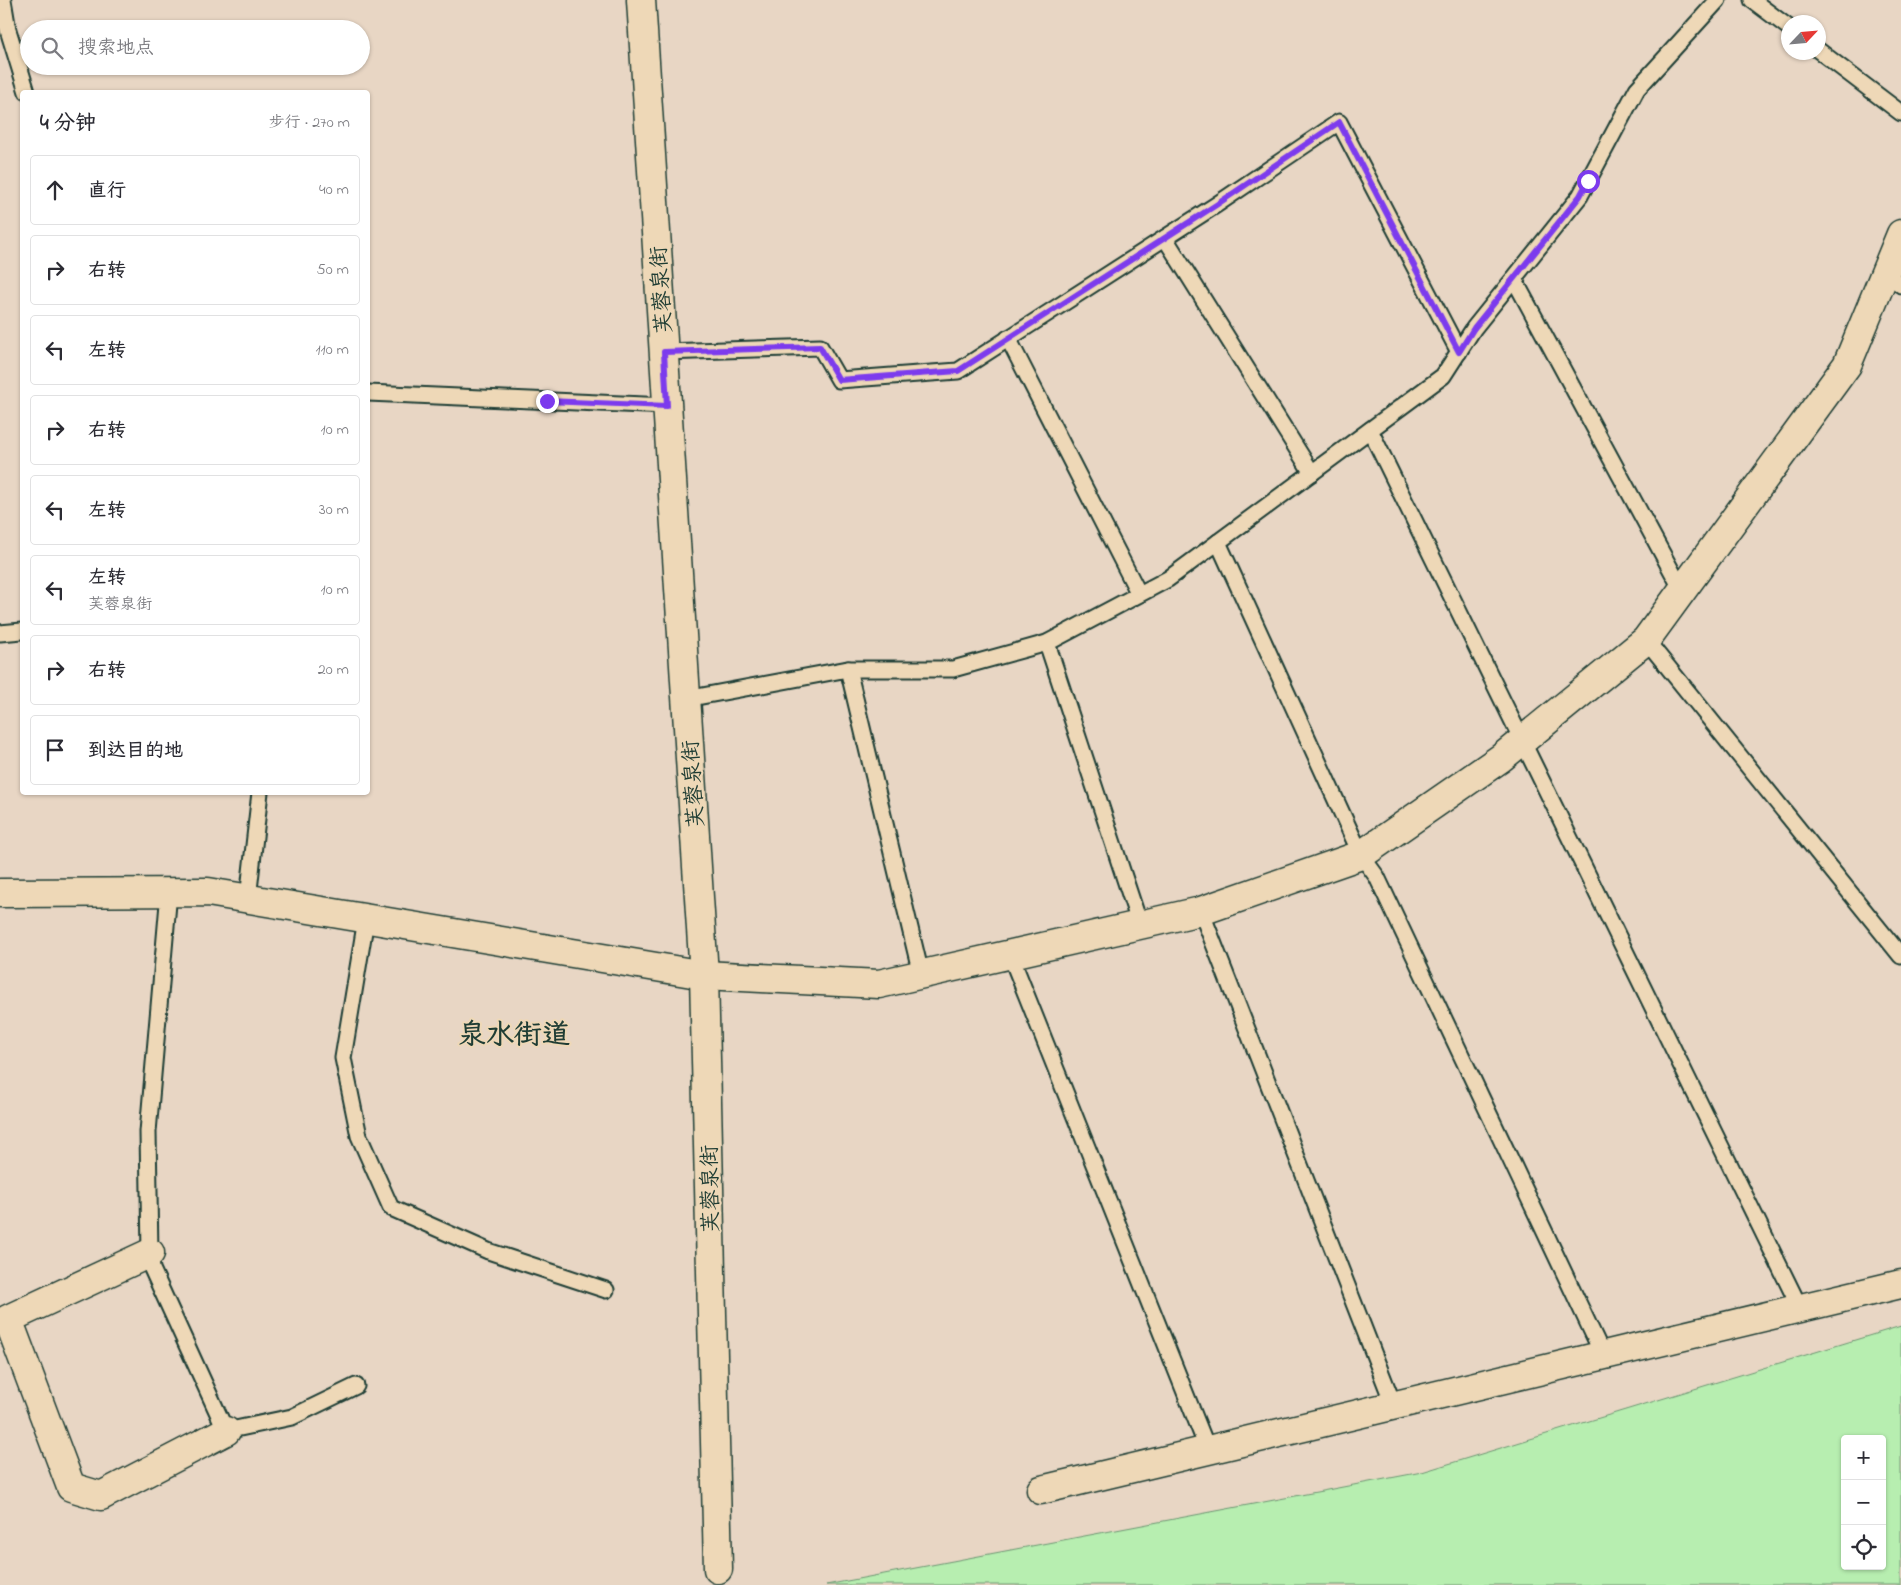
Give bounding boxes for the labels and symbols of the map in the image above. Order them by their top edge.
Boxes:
north arrow [1781,15,1826,60]
route start [1577,170,1600,193]
street label: 芙蓉泉街 [644,245,682,335]
route end [536,390,559,413]
street label: 芙蓉泉街 [676,739,714,829]
district label: 泉水街道 [458,1016,570,1057]
street label: 芙蓉泉街 [695,1145,729,1233]

